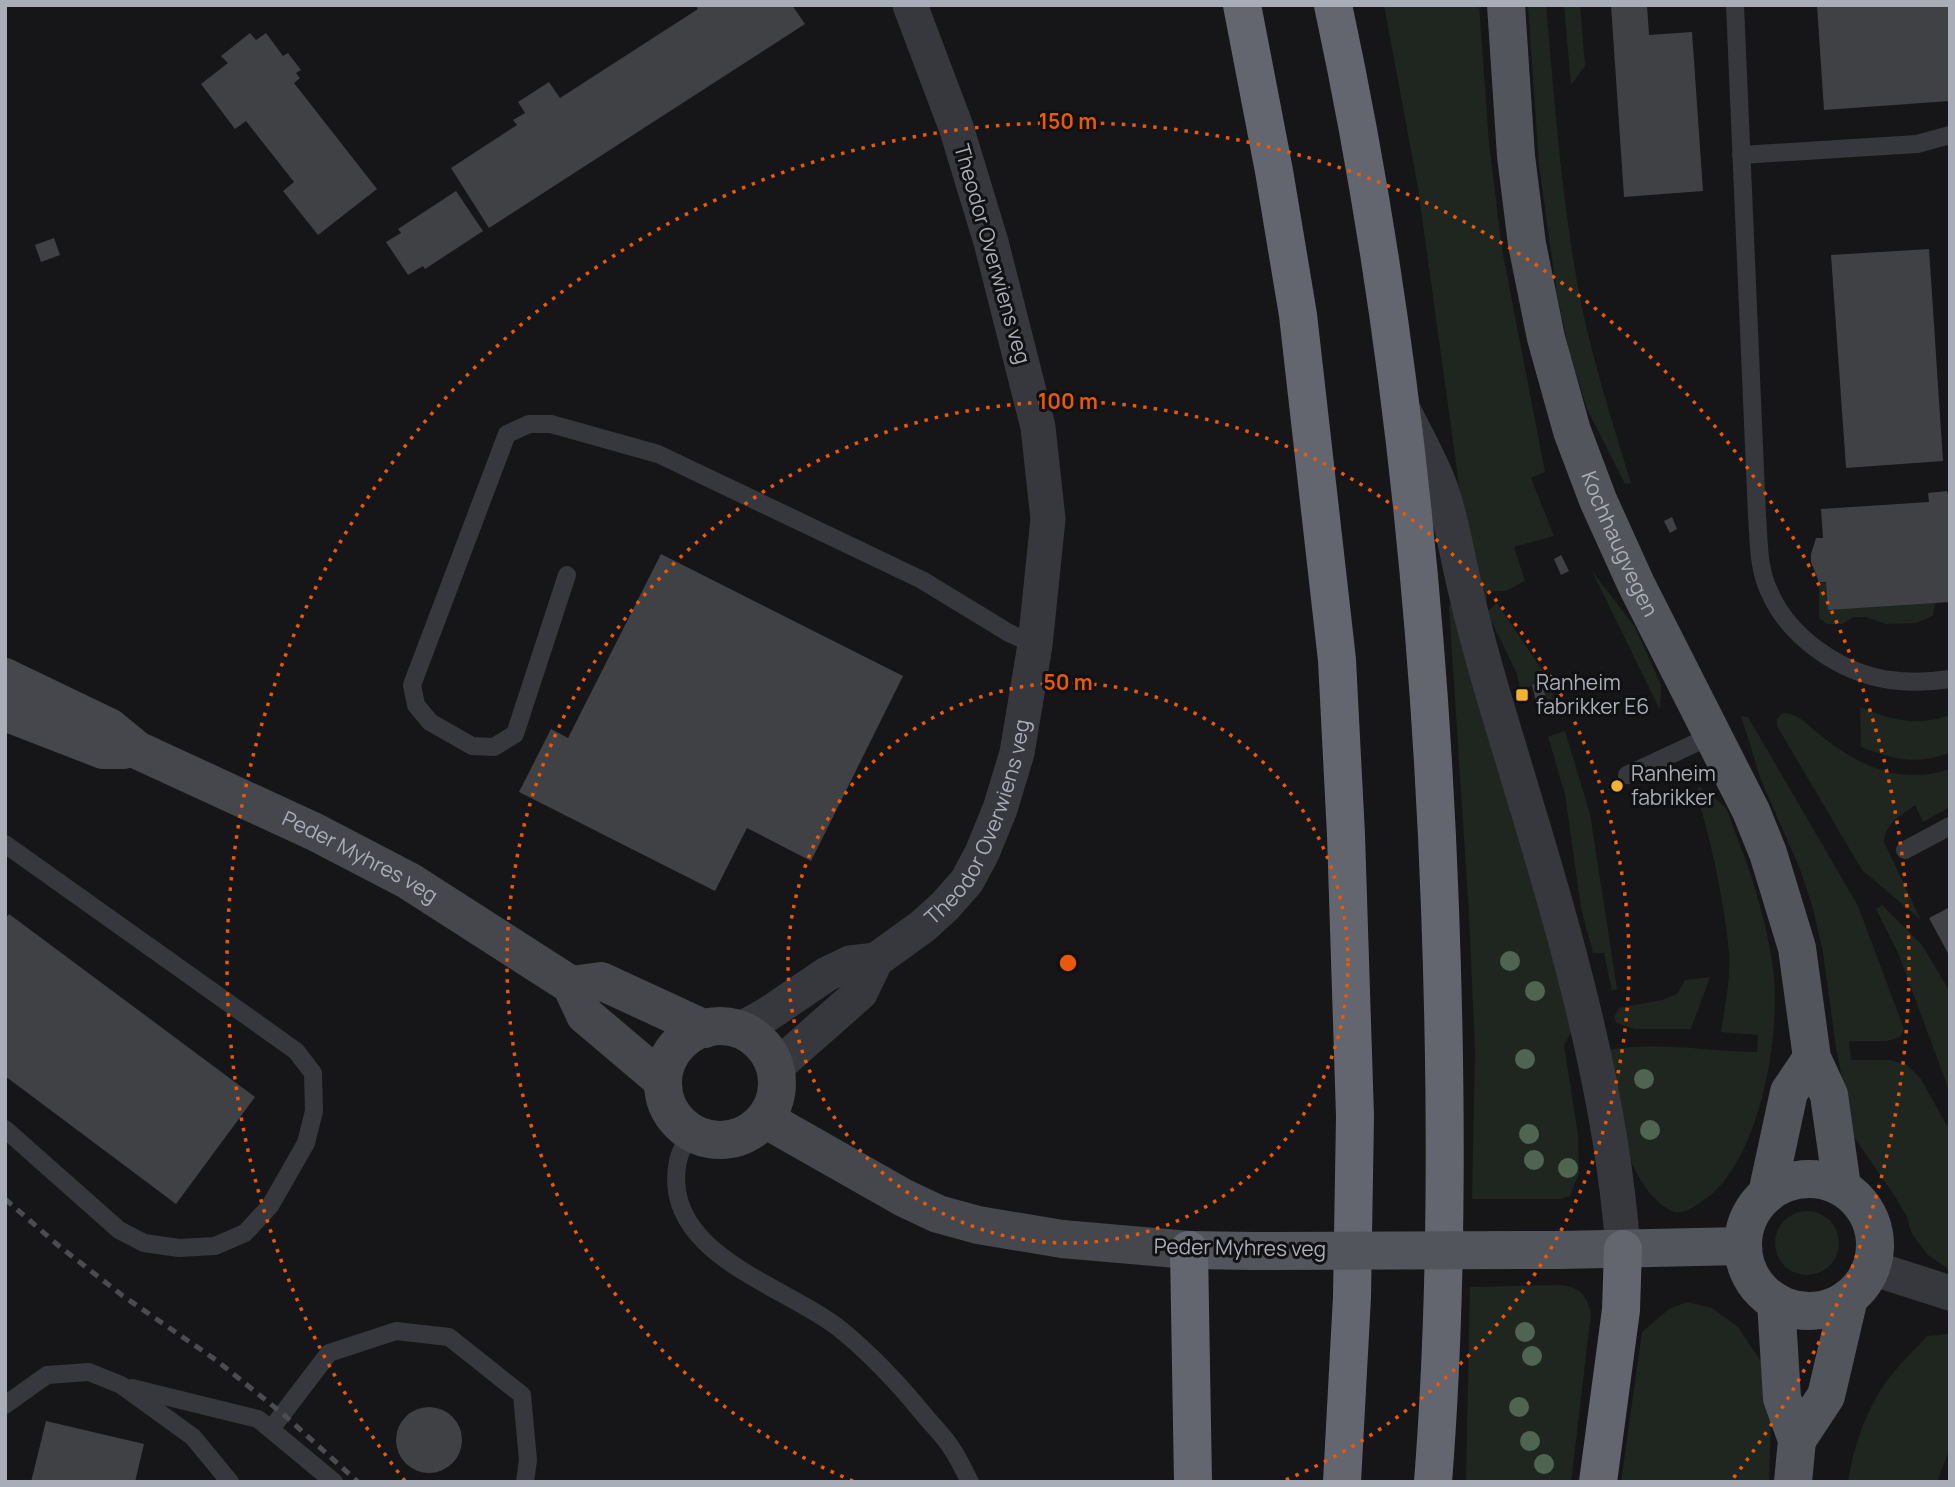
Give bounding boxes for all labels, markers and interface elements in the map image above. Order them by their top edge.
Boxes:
text: 150 m [1039,107,1097,135]
street label: Theodor Overwiens veg [948,141,1038,367]
text: 100 m [1038,387,1098,415]
street label: Kochhaugvegen [1575,467,1665,621]
text: 50 m [1043,668,1093,696]
place label: Ranheim fabrikker E6 [1536,668,1649,720]
marker: Ranheim fabrikker E6 [1514,687,1530,703]
street label: Theodor Overwiens veg [918,717,1035,931]
place label: Ranheim fabrikker [1631,759,1716,811]
marker: Ranheim fabrikker [1609,778,1625,794]
street label: Peder Myhres veg [278,804,444,909]
centre of rings [1056,951,1080,975]
street label: Peder Myhres veg [1154,1231,1326,1263]

